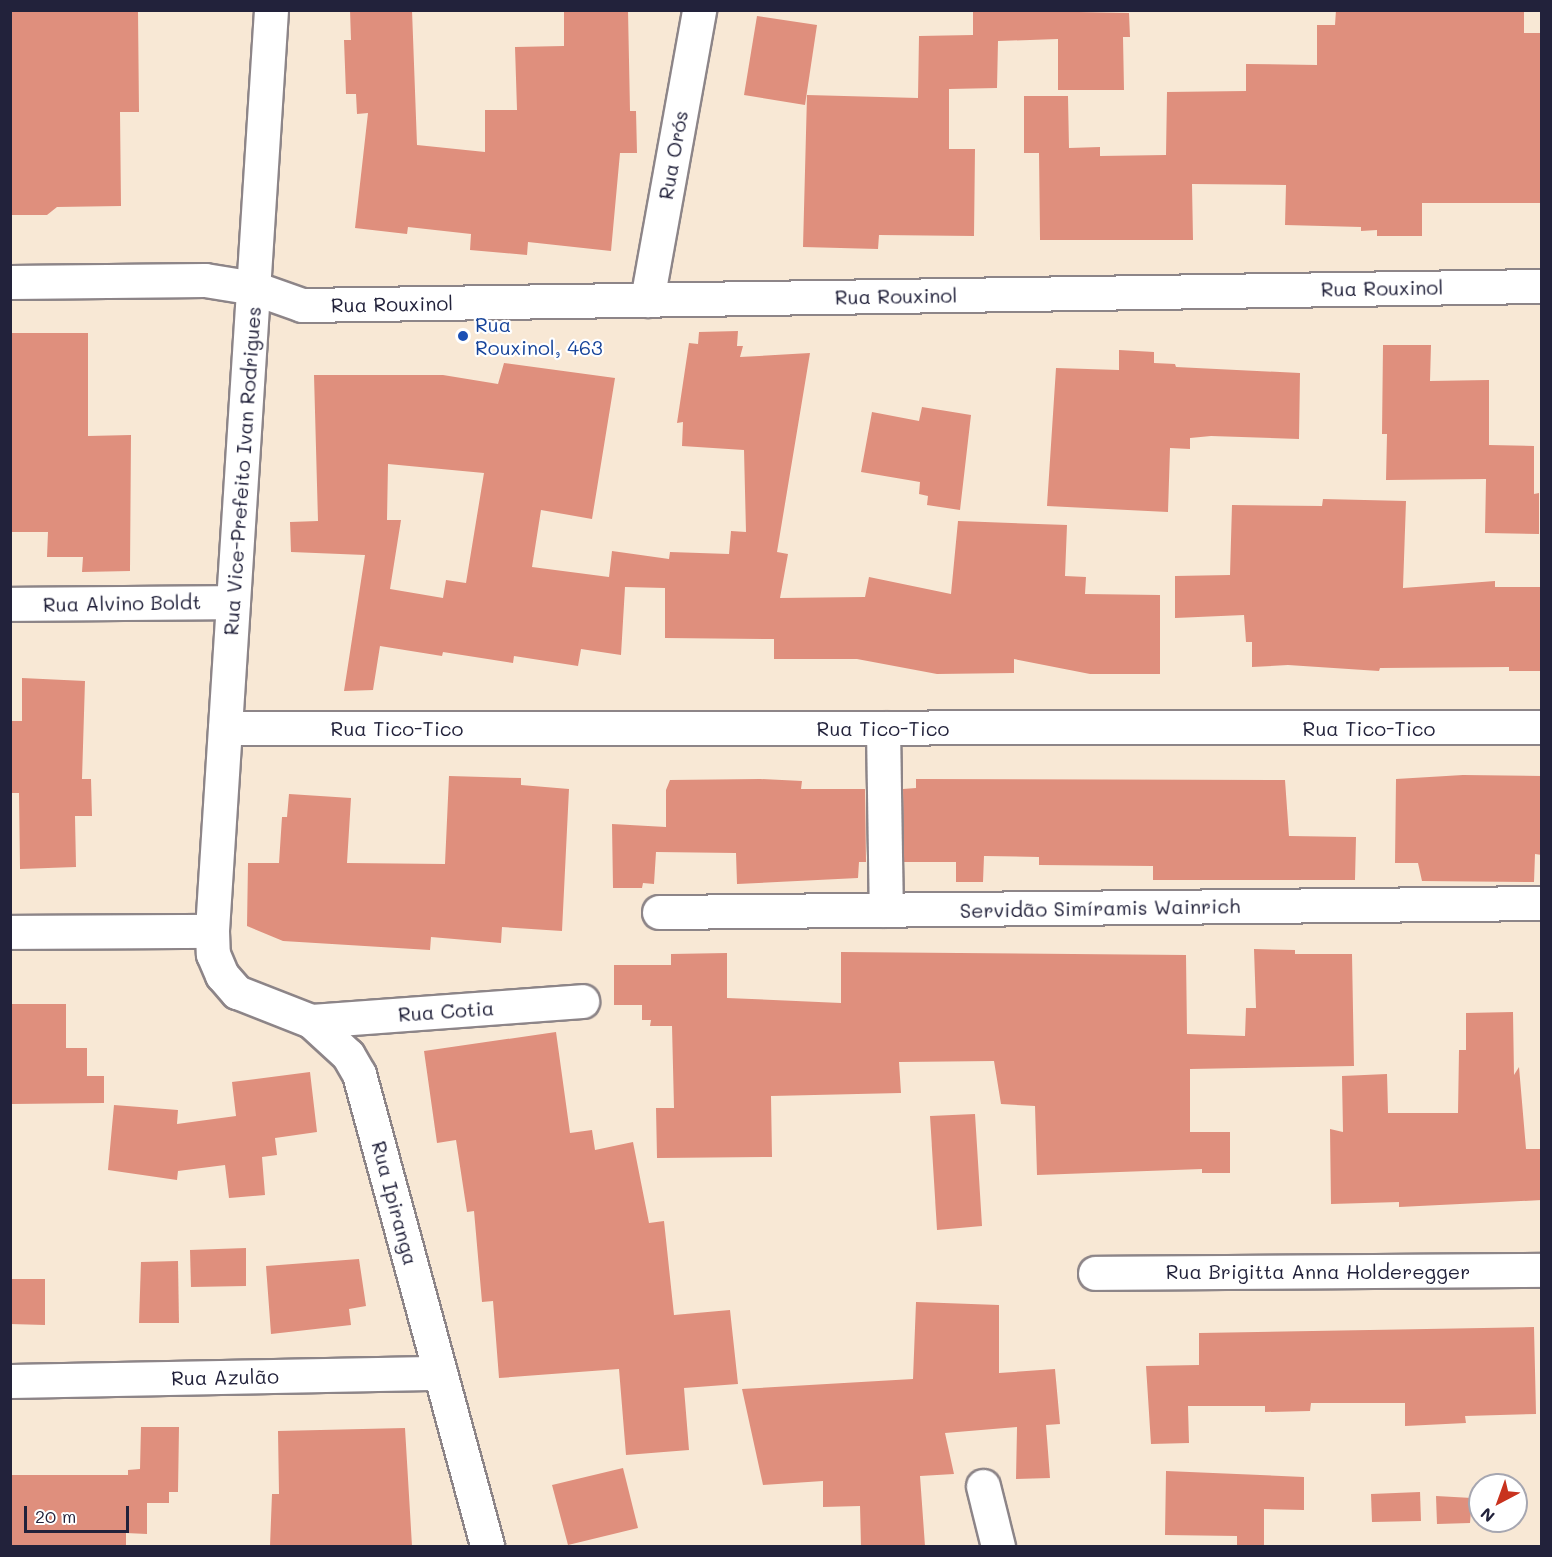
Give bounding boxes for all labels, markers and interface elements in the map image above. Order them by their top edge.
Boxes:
street label: Rua Orós [653,109,693,201]
street label: Rua Rouxinol [1321,275,1443,301]
street label: Rua Rouxinol [835,283,957,309]
street label: Rua Rouxinol [331,291,453,317]
street label: Rua Vice-Prefeito Ivan Rodrigues [219,306,265,636]
place label: Rua Rouxinol, 463 [475,312,603,359]
marker: Rua Rouxinol, 463 [456,329,470,343]
street label: Rua Alvino Boldt [43,590,201,616]
street label: Rua Tico-Tico [331,716,463,740]
street label: Rua Tico-Tico [817,716,949,740]
street label: Rua Tico-Tico [1303,716,1435,740]
street label: Servidão Simíramis Wainrich [960,894,1240,922]
street label: Rua Cotia [397,996,495,1026]
street label: Rua Ipiranga [367,1138,423,1268]
street label: Rua Brigitta Anna Holderegger [1166,1259,1470,1283]
street label: Rua Azulão [171,1364,279,1390]
north arrow [1468,1473,1528,1533]
scale bar [27,1494,132,1532]
text: 20 m [35,1504,76,1528]
text: N [1476,1504,1499,1527]

